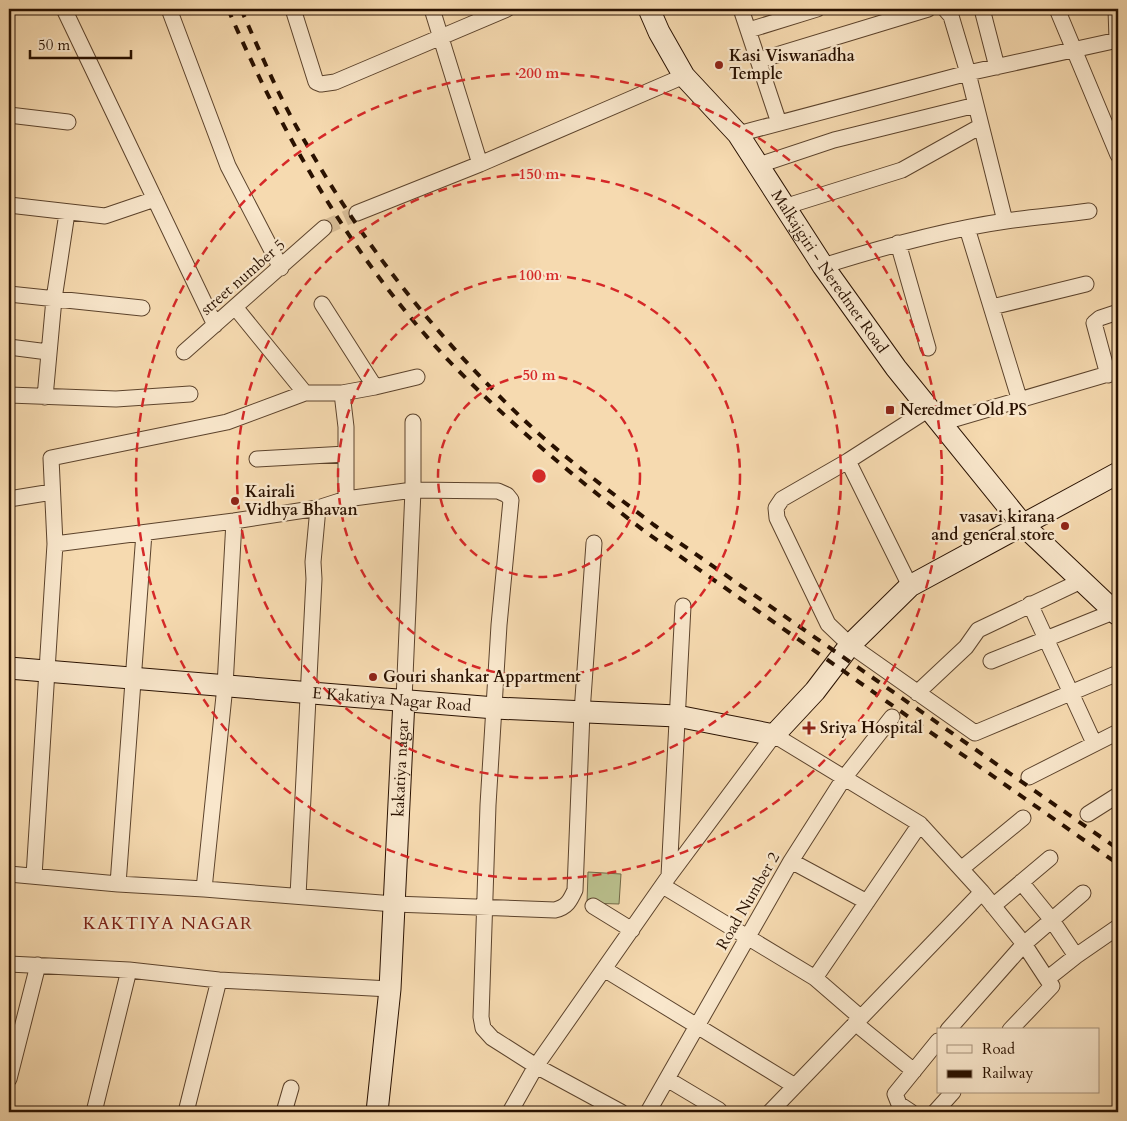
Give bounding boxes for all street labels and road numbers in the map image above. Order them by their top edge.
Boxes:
street label: Malkajgiri - Neredmet Road [766,185,893,358]
street label: street number 5 [196,234,290,320]
street label: E Kakatiya Nagar Road [311,682,473,717]
street label: kakatiya nagar [387,718,414,817]
street label: Road Number 2 [711,848,785,954]

